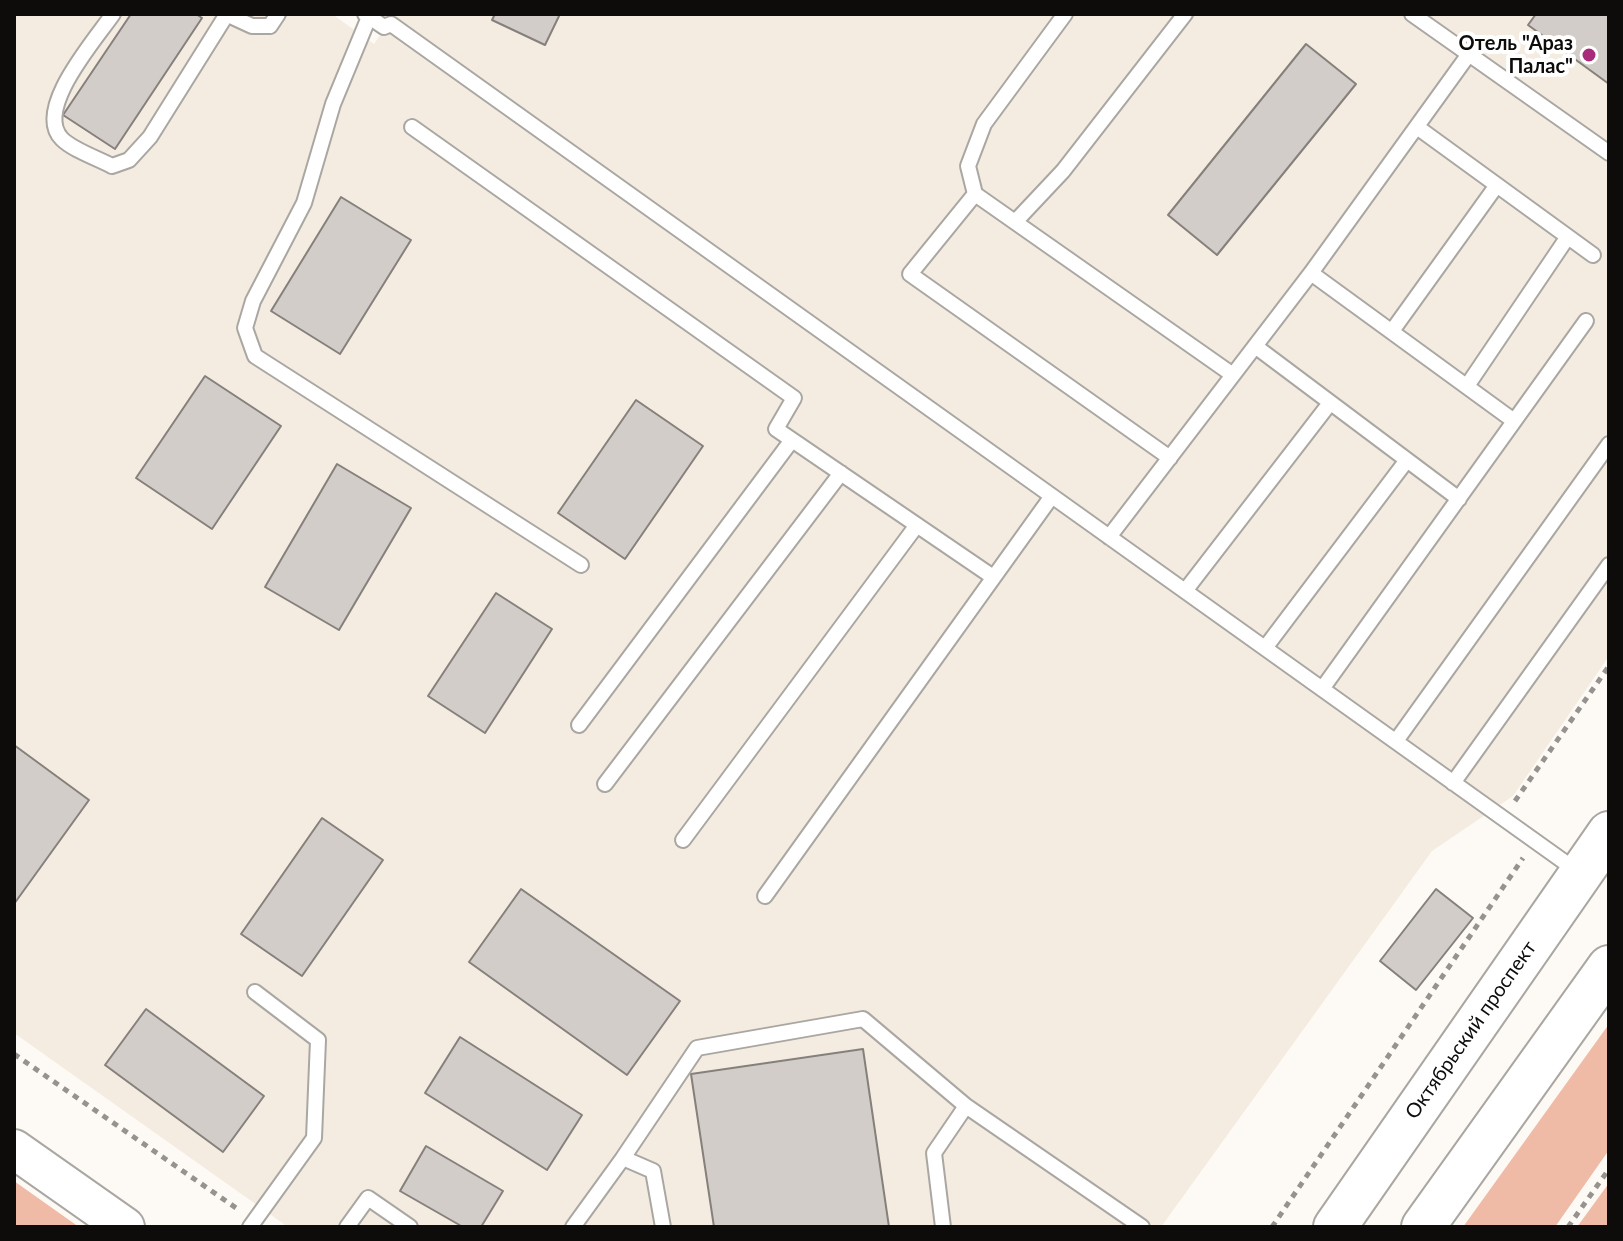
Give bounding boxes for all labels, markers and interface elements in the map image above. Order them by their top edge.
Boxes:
place label: Отель "Араз Палас" [1459,32,1573,79]
marker: Отель "Араз Палас" [1580,46,1598,64]
street label: Октябрьский проспект [1400,936,1542,1124]

